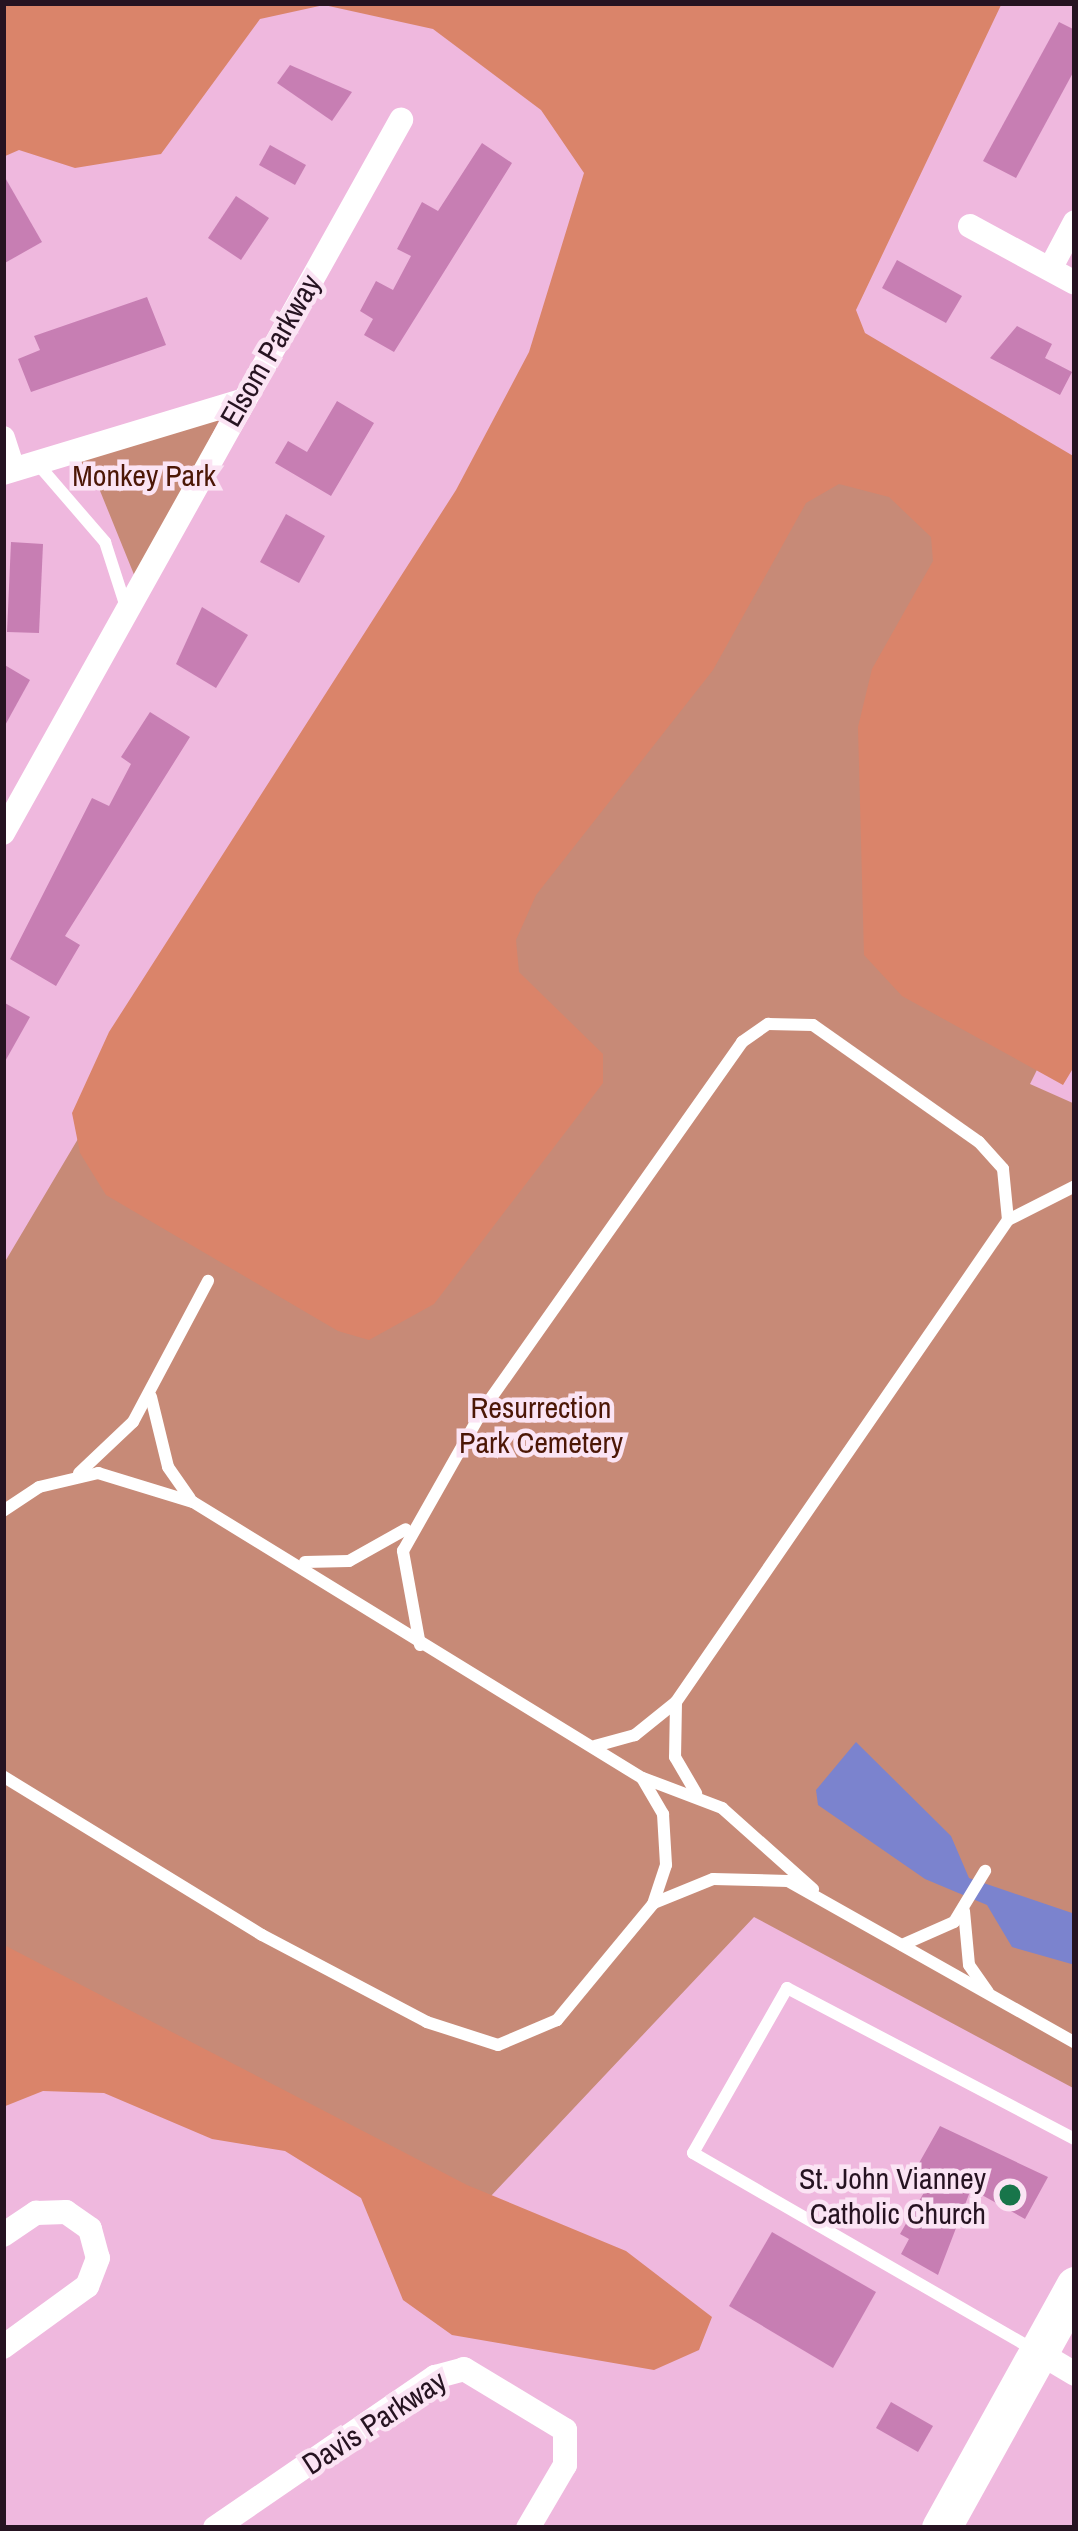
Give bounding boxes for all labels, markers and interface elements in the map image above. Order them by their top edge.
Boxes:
street label: Elsom Parkway [212,268,328,432]
park label: Monkey Park [72,457,216,493]
park label: Resurrection Park Cemetery [459,1389,623,1460]
place label: St. John Vianney Catholic Church [799,2160,986,2230]
marker: St. John Vianney Catholic Church [997,2182,1023,2208]
street label: Davis Parkway [295,2362,453,2482]

